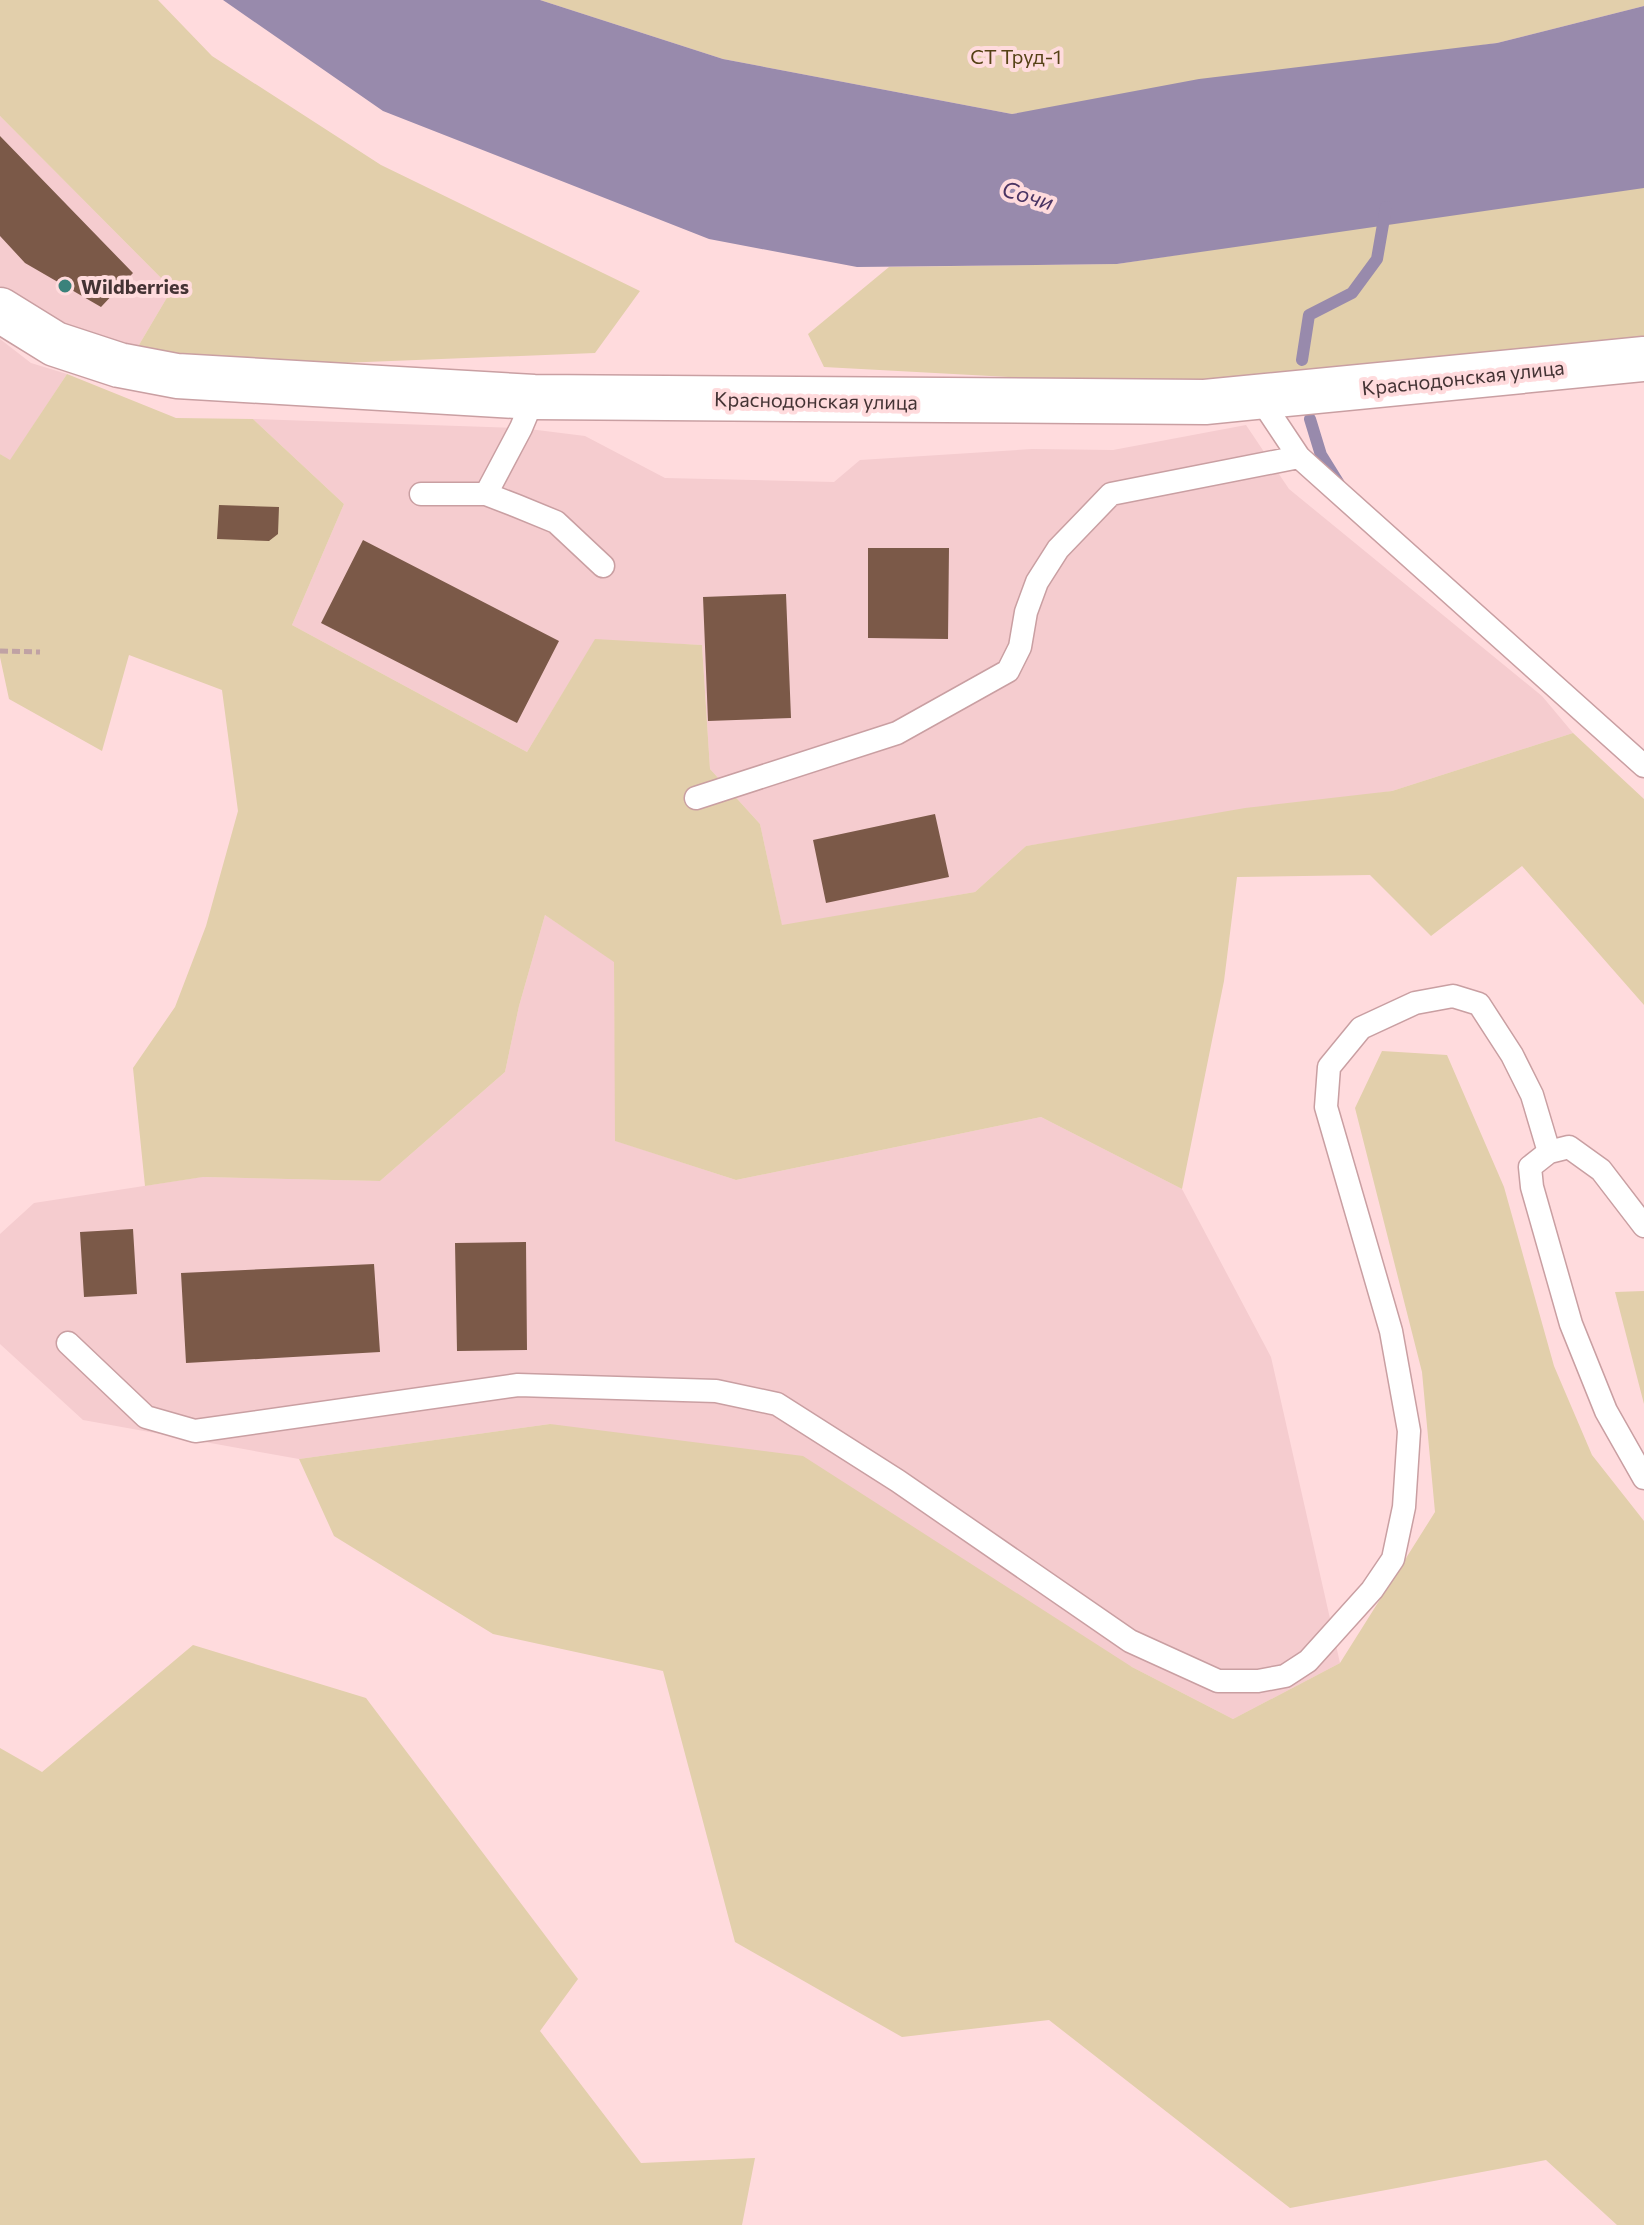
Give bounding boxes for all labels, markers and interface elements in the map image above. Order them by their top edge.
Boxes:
park label: СТ Труд-1 [970,44,1062,68]
water label: Сочи [999,174,1057,216]
place label: Wildberries [81,274,189,298]
marker: Wildberries [56,277,74,295]
street label: Краснодонская улица [1360,354,1566,400]
street label: Краснодонская улица [714,386,918,414]

